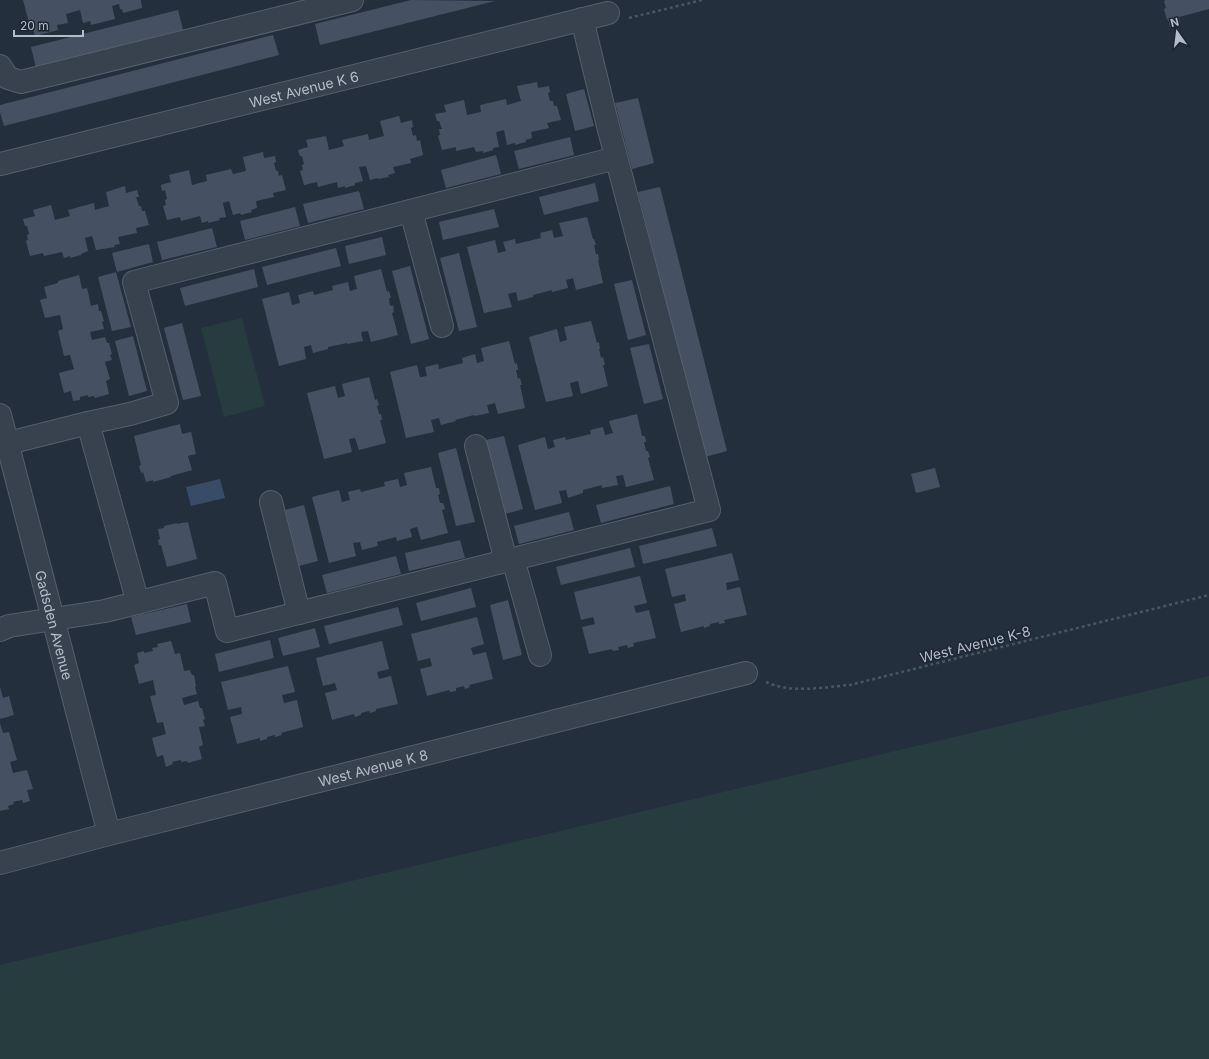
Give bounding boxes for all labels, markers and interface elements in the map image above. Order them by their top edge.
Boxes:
scale bar [14,12,83,38]
north arrow [1157,12,1197,52]
text: N [1169,14,1180,30]
text: 20 m [20,18,49,33]
street label: West Avenue K 6 [247,67,360,110]
street label: Gadsden Avenue [32,568,77,682]
street label: West Avenue K-8 [918,622,1032,666]
street label: West Avenue K 8 [316,745,429,789]

